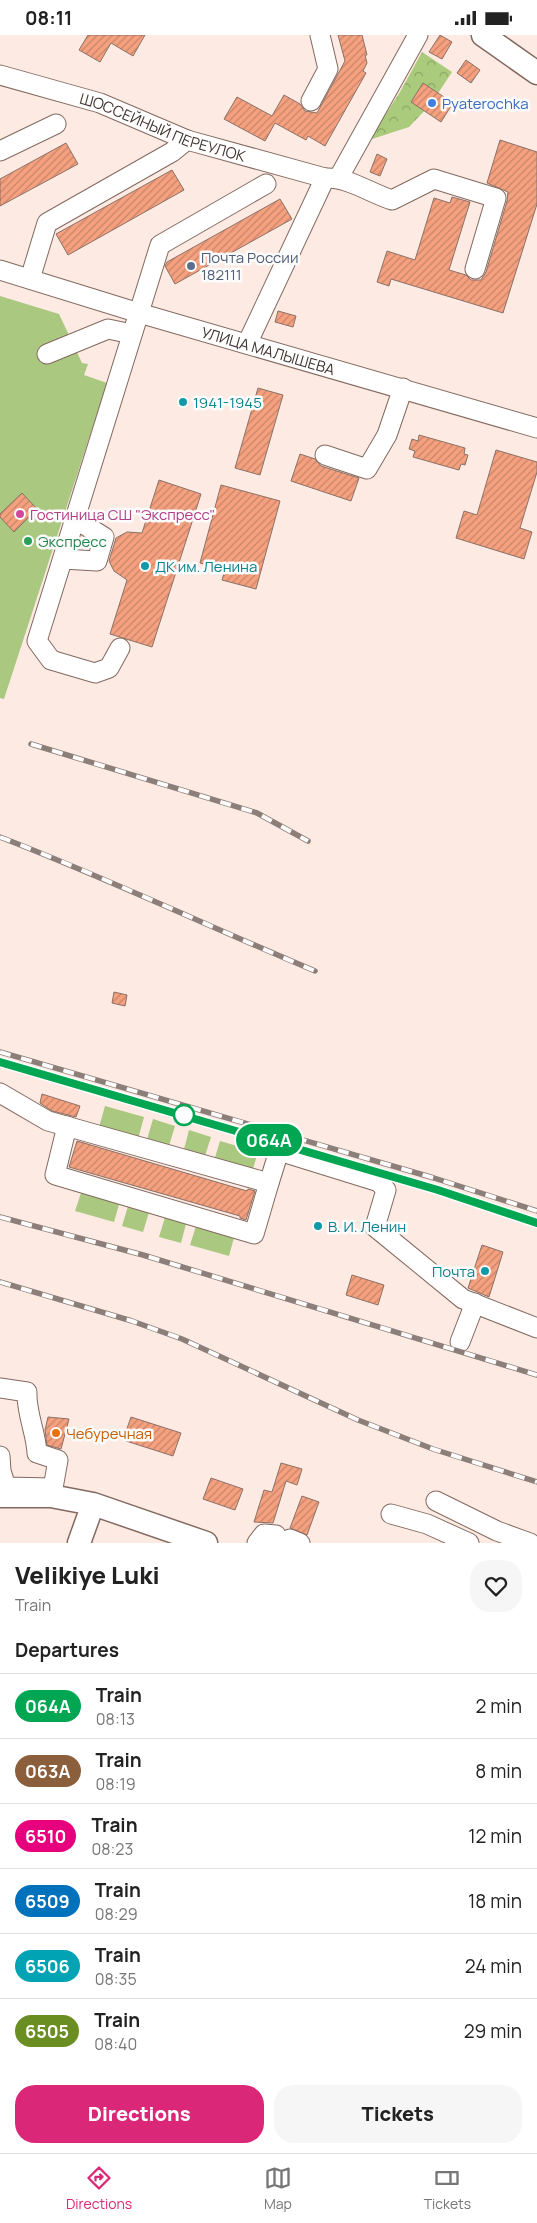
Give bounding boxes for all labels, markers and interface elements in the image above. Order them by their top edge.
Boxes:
text: 08:11 [25,5,72,31]
street label: ШОССЕЙНЫЙ ПЕРЕУЛОК [77,87,248,166]
place label: Pyaterochka [442,93,529,114]
marker: Pyaterochka [426,97,438,109]
place label: Почта России 182111 [201,247,298,285]
marker: Почта России 182111 [185,260,197,272]
street label: УЛИЦА МАЛЫШЕВА [199,321,338,380]
place label: 1941-1945 [193,392,262,413]
marker: 1941-1945 [177,396,189,408]
place label: Гостиница СШ "Экспресс" [30,504,215,525]
marker: Гостиница СШ "Экспресс" [14,508,26,520]
place label: Экспресс [38,531,107,552]
marker: Экспресс [22,535,34,547]
place label: ДК им. Ленина [155,556,257,577]
marker: ДК им. Ленина [139,560,151,572]
unlabelled marker [173,1104,195,1126]
line badge: 064А [234,1124,304,1156]
text: 064А [246,1128,292,1152]
place label: В. И. Ленин [328,1216,406,1237]
marker: В. И. Ленин [312,1220,324,1232]
place label: Почта [432,1261,475,1282]
marker: Почта [479,1265,491,1277]
place label: Чебуречная [66,1423,152,1444]
marker: Чебуречная [50,1427,62,1439]
text: Velikiye Luki [15,1558,160,1591]
button: heart [470,1560,522,1612]
text: Train [15,1594,51,1616]
text: Departures [15,1637,119,1663]
text: Train [96,1682,142,1708]
text: 2 min [476,1693,522,1719]
text: 064А [25,1694,71,1718]
text: 08:13 [96,1708,135,1730]
text: Train [96,1747,142,1773]
text: 8 min [475,1758,522,1784]
text: 063А [25,1759,71,1783]
text: 08:19 [96,1773,136,1795]
text: Train [91,1812,138,1838]
text: 12 min [468,1823,522,1849]
text: 6510 [25,1824,66,1848]
text: 08:23 [91,1838,133,1860]
text: Train [95,1877,141,1903]
text: 18 min [468,1888,522,1914]
text: 6509 [25,1889,70,1913]
text: 08:29 [95,1903,138,1925]
text: Train [95,1942,141,1968]
text: 24 min [465,1953,522,1979]
text: 6506 [25,1954,70,1978]
text: 08:35 [95,1968,137,1990]
text: Train [94,2007,140,2033]
text: 29 min [464,2018,522,2044]
text: 6505 [25,2019,69,2043]
text: 08:40 [94,2033,137,2055]
button: Directions [15,2085,264,2143]
button: Tickets [274,2085,522,2143]
tab: Directions [66,2164,132,2213]
tab: Map [264,2164,292,2213]
tab: Tickets [424,2164,471,2213]

